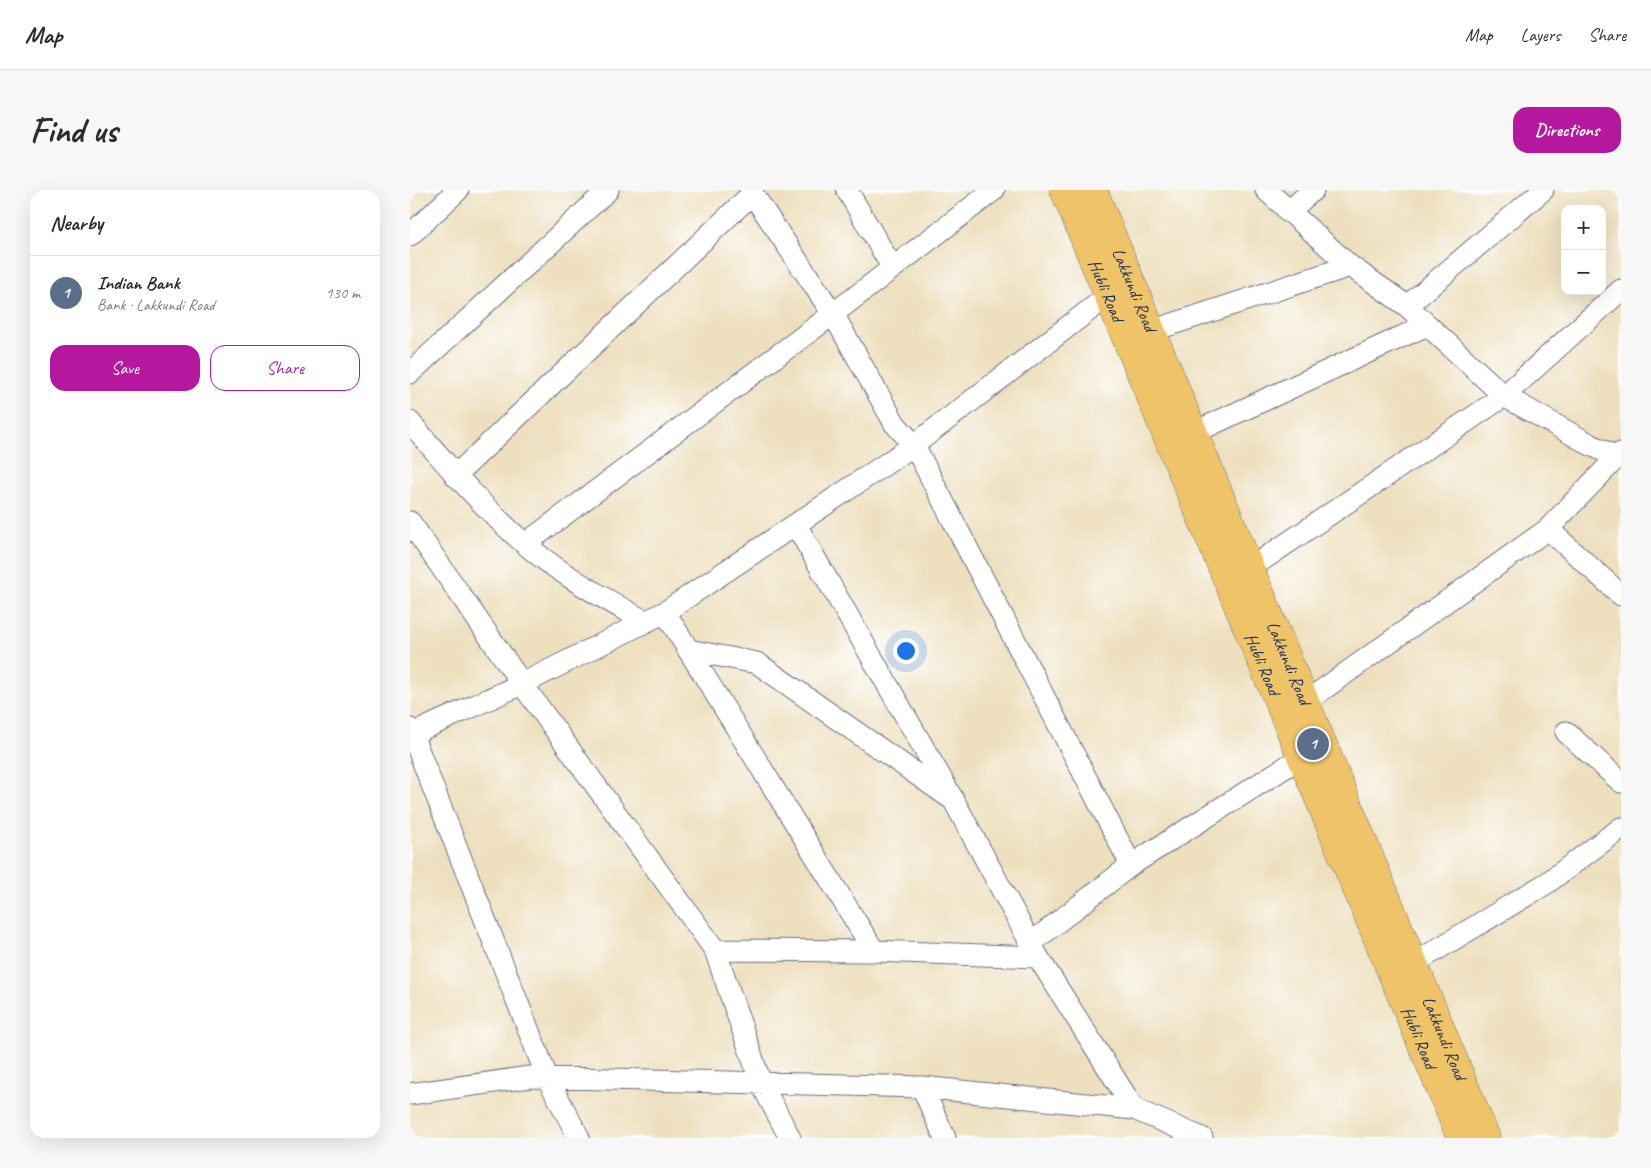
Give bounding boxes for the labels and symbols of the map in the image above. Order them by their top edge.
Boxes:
street label: Lakkundi Road [1107,245,1163,338]
street label: Hubli Road [1083,256,1130,328]
street label: Lakkundi Road [1262,618,1317,711]
street label: Hubli Road [1240,630,1286,701]
your location [893,638,919,664]
pin: 1 [1297,725,1329,763]
street label: Lakkundi Road [1417,993,1473,1086]
street label: Hubli Road [1396,1003,1443,1075]

